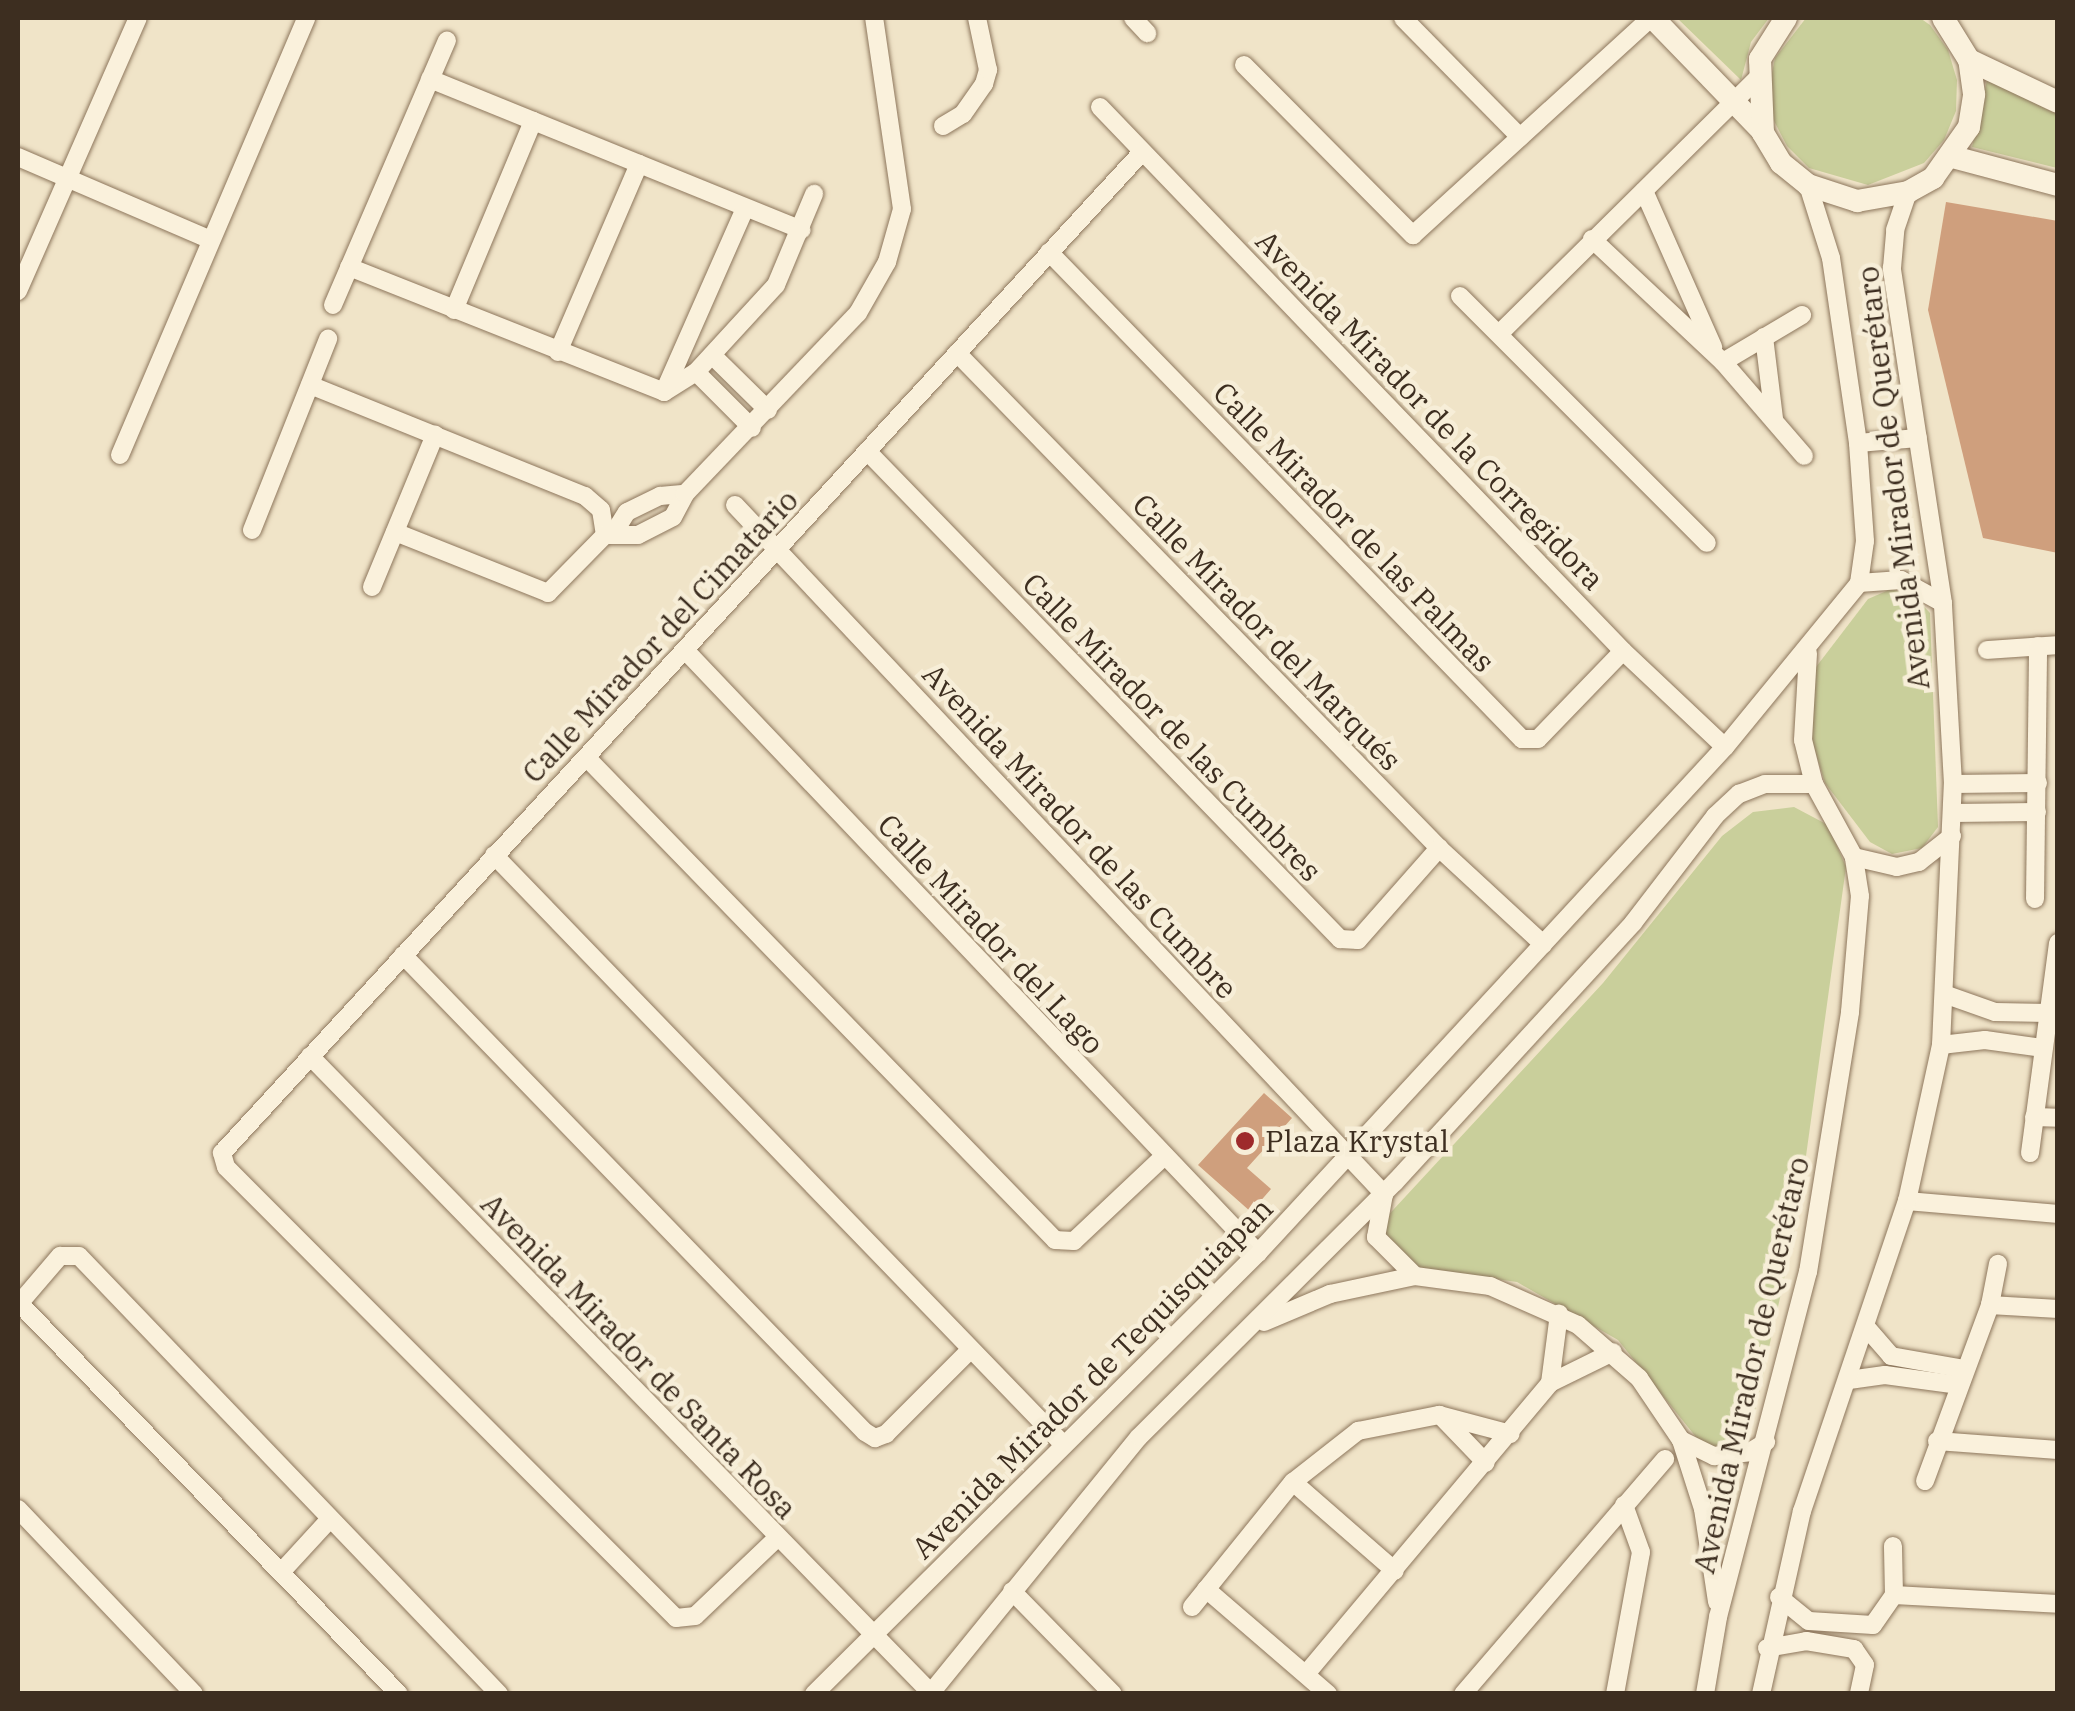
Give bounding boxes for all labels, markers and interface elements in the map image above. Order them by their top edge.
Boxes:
street label: Avenida Mirador de la Corregidora [1248,223,1612,597]
street label: Avenida Mirador de Querétaro [1849,264,1937,692]
street label: Calle Mirador de las Palmas [1206,375,1502,679]
street label: Calle Mirador del Cimatario [515,482,805,790]
street label: Calle Mirador del Marqués [1125,486,1409,778]
street label: Calle Mirador de las Cumbres [1015,566,1329,888]
street label: Avenida Mirador de las Cumbre [915,656,1245,1006]
street label: Calle Mirador del Lago [871,807,1111,1061]
place label: Plaza Krystal [1265,1123,1449,1159]
marker: Plaza Krystal [1234,1130,1256,1152]
street label: Avenida Mirador de Querétaro [1685,1153,1817,1577]
street label: Avenida Mirador de Santa Rosa [474,1186,804,1526]
street label: Avenida Mirador de Tequisquiapan [904,1190,1280,1566]

